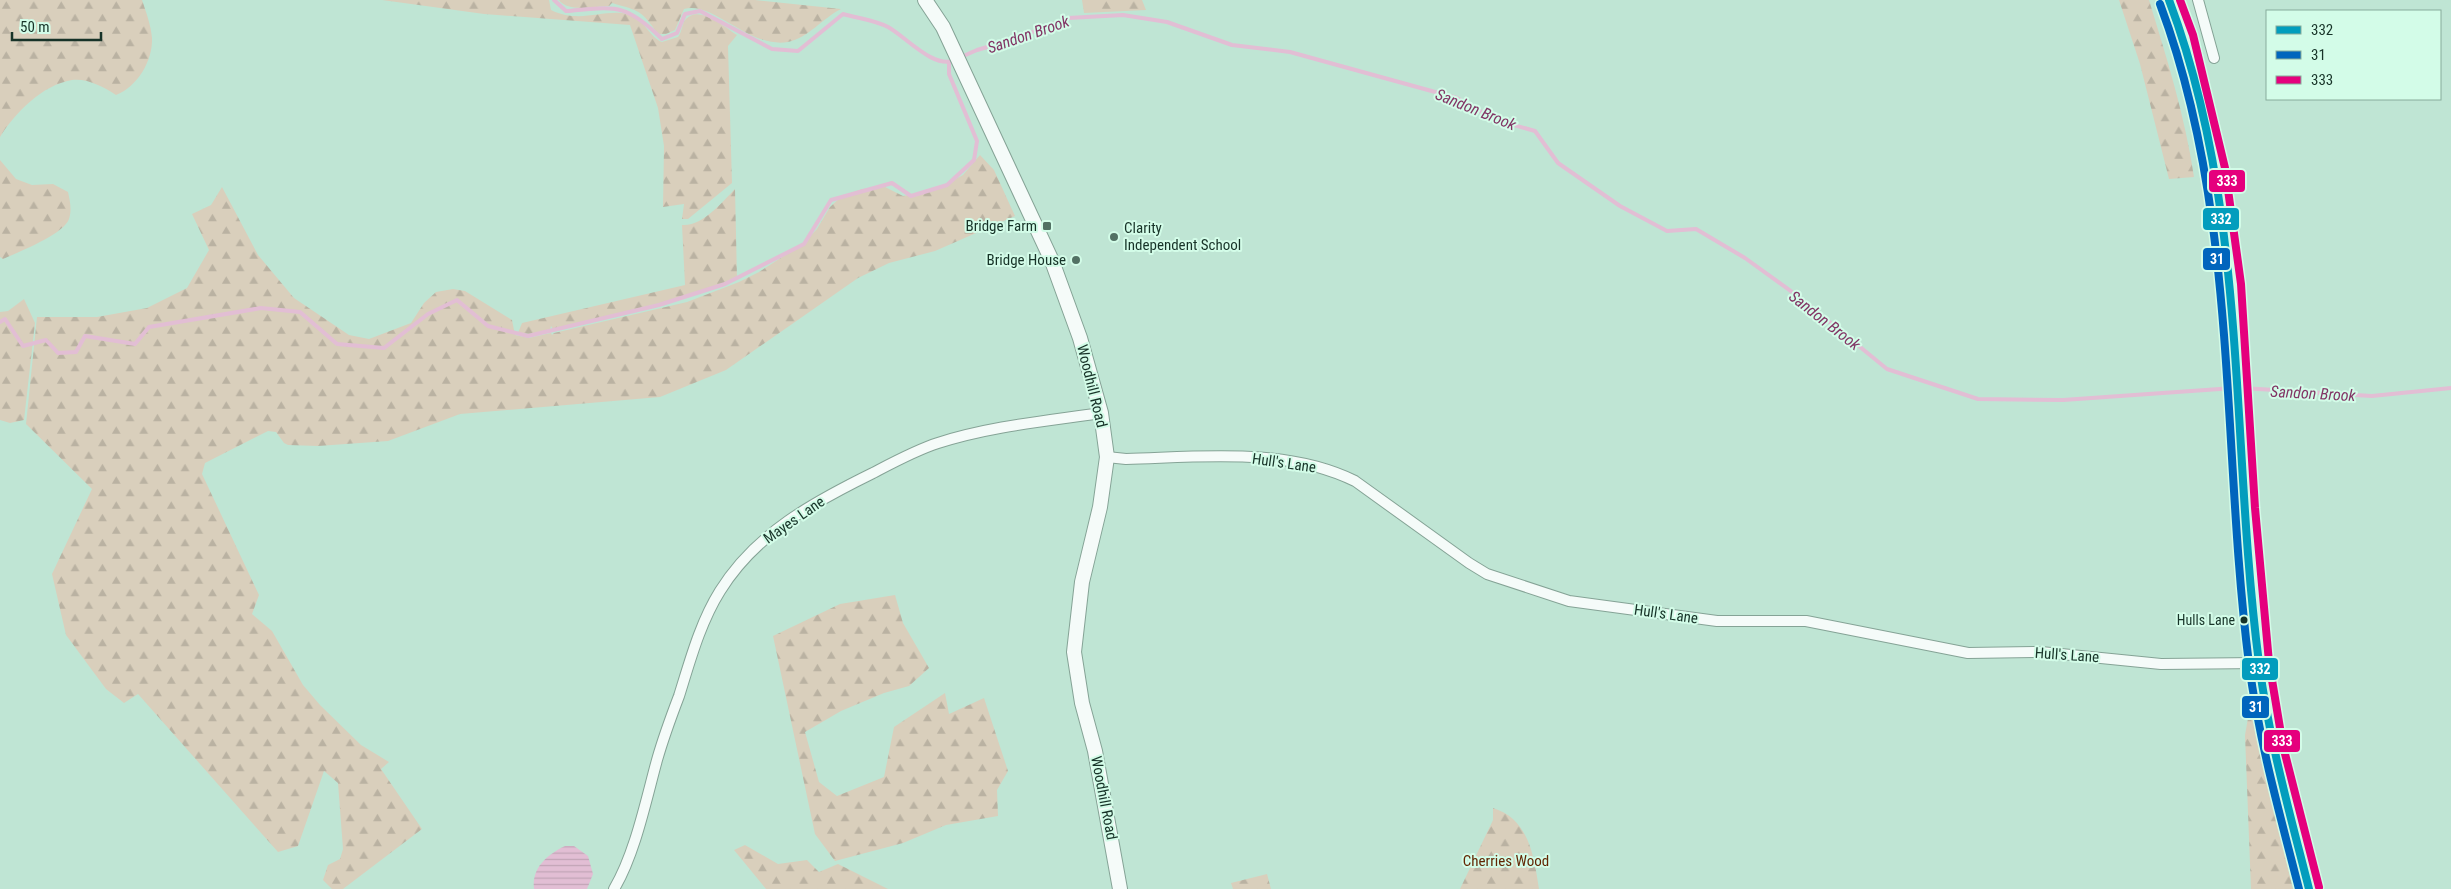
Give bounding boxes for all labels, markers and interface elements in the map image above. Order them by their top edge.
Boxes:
scale bar [12,10,101,42]
legend [2266,10,2441,100]
water label: Sandon Brook [985,11,1073,57]
text: 50 m [20,18,50,36]
text: 332 [2311,21,2333,39]
text: 31 [2311,46,2326,64]
text: 333 [2311,71,2333,89]
water label: Sandon Brook [1433,85,1520,135]
line badge: 333 [2208,169,2246,193]
text: 333 [2216,173,2238,189]
line badge: 332 [2202,207,2240,231]
text: 332 [2210,211,2232,227]
place label: Bridge Farm [965,217,1037,235]
place label: Clarity Independent School [1124,219,1241,254]
marker: Bridge Farm [1041,220,1053,232]
marker: Clarity Independent School [1108,231,1120,243]
line badge: 31 [2202,247,2231,271]
place label: Bridge House [987,251,1066,269]
text: 31 [2210,251,2224,267]
marker: Bridge House [1070,254,1082,266]
water label: Sandon Brook [1785,287,1865,355]
street label: Woodhill Road [1073,343,1111,429]
water label: Sandon Brook [2270,382,2357,405]
street label: Hull's Lane [1251,450,1317,476]
street label: Mayes Lane [760,492,828,548]
street label: Hull's Lane [1633,601,1699,627]
place label: Hulls Lane [2177,612,2235,628]
marker: Hulls Lane [2239,615,2249,625]
street label: Hull's Lane [2034,644,2100,666]
line badge: 332 [2241,657,2279,681]
text: 332 [2249,661,2271,677]
line badge: 31 [2241,695,2270,719]
text: 31 [2249,699,2263,715]
line badge: 333 [2263,729,2301,753]
text: 333 [2271,733,2293,749]
street label: Woodhill Road [1087,755,1121,841]
park label: Cherries Wood [1463,852,1549,870]

